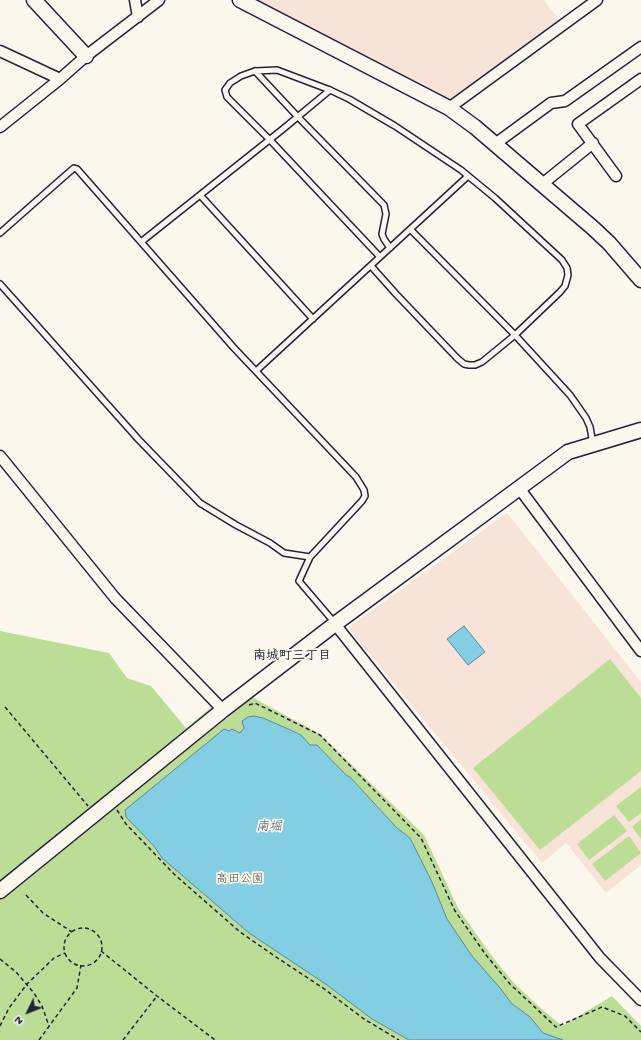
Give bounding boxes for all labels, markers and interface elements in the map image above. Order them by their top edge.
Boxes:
district label: 南城町三丁目 [253,649,331,665]
water label: 南堀 [256,820,282,836]
park label: 高田公園 [216,873,264,887]
north arrow [8,992,48,1032]
text: N [12,1013,26,1027]

